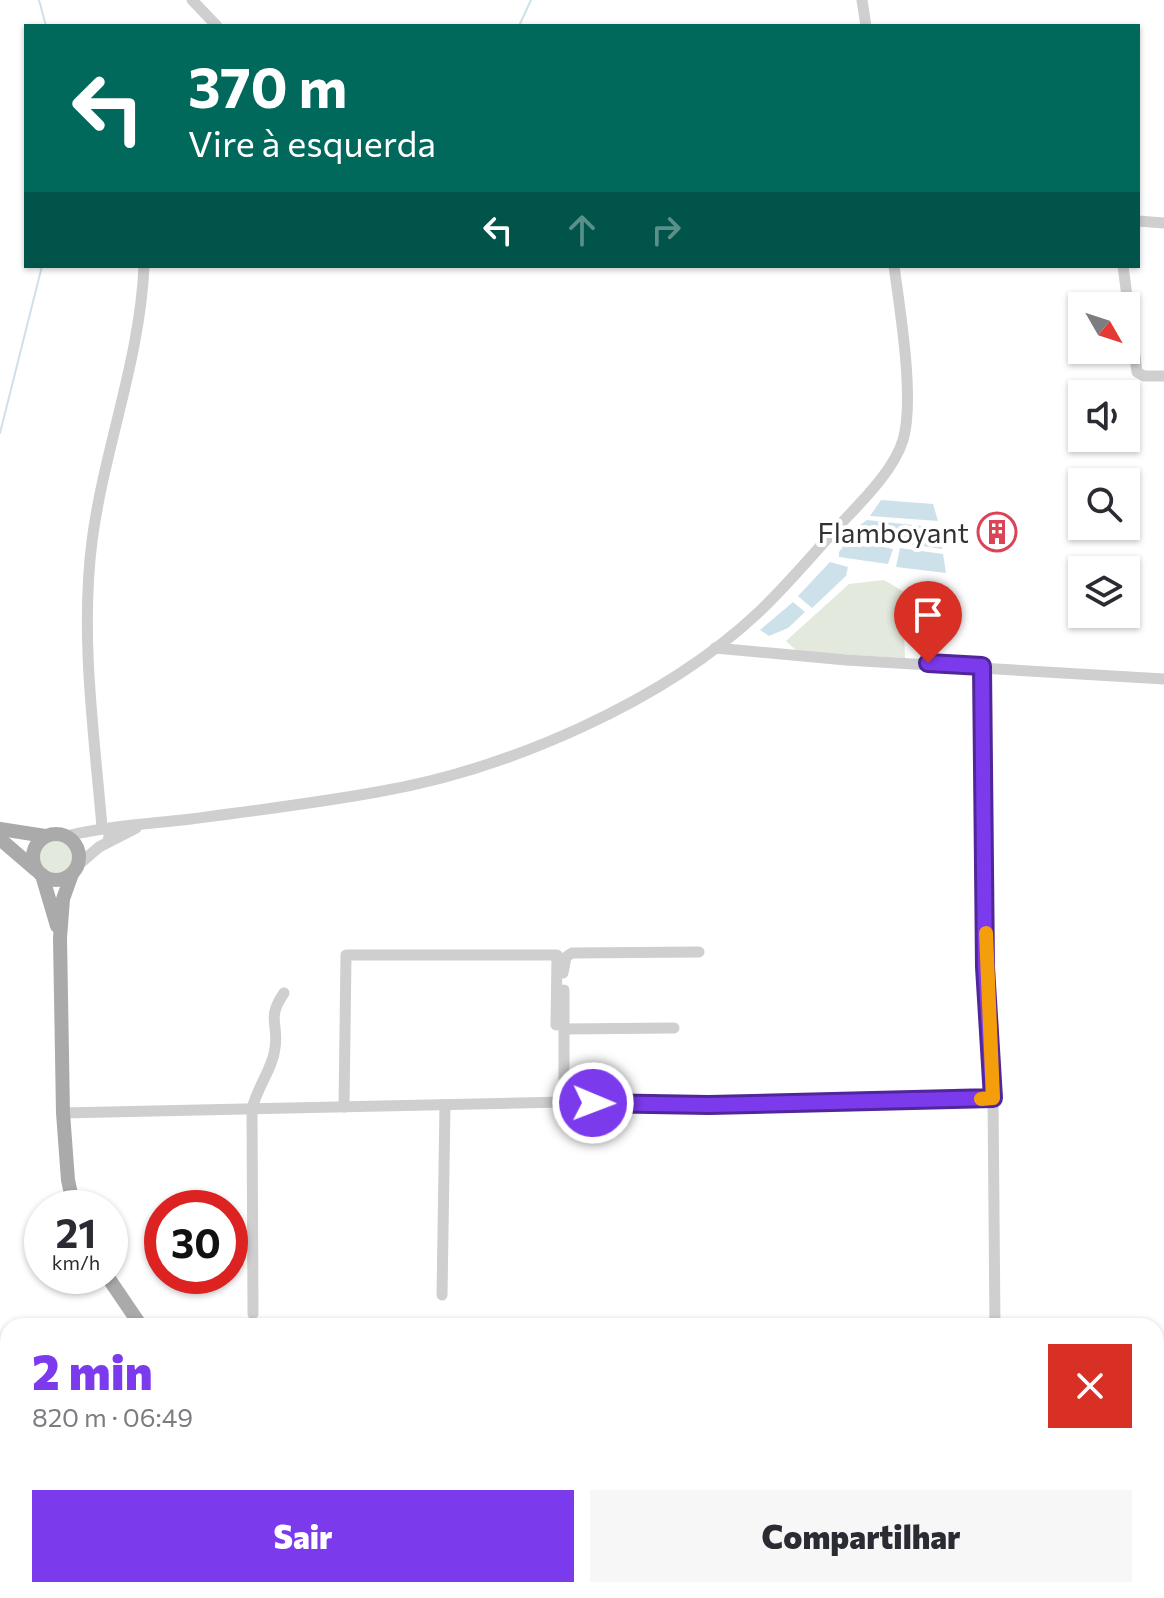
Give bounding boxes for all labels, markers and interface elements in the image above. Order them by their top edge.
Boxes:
text: 370 m [188,51,347,120]
icon: left [56,56,160,160]
text: Vire à esquerda [188,120,436,164]
icon: left [476,208,520,252]
icon: ahead [560,208,604,252]
icon: right [644,208,688,252]
north arrow [1068,292,1140,364]
map controls [1068,292,1140,628]
button: sound [1068,380,1140,452]
button: search [1068,468,1140,540]
building icon: Flamboyant [976,511,1018,553]
place label: Flamboyant [818,515,969,549]
button: layers [1068,556,1140,628]
pin [894,581,962,663]
icon: arrive [906,593,950,637]
position arrow [551,1061,635,1145]
speed limit sign: 30 [144,1190,248,1294]
text: 21 [56,1207,96,1256]
text: km/h [52,1250,100,1274]
text: 2 min [32,1341,153,1400]
button: close [1048,1344,1132,1428]
text: 820 m · 06:49 [32,1401,193,1432]
button: Sair [32,1490,574,1582]
button: Compartilhar [590,1490,1132,1582]

